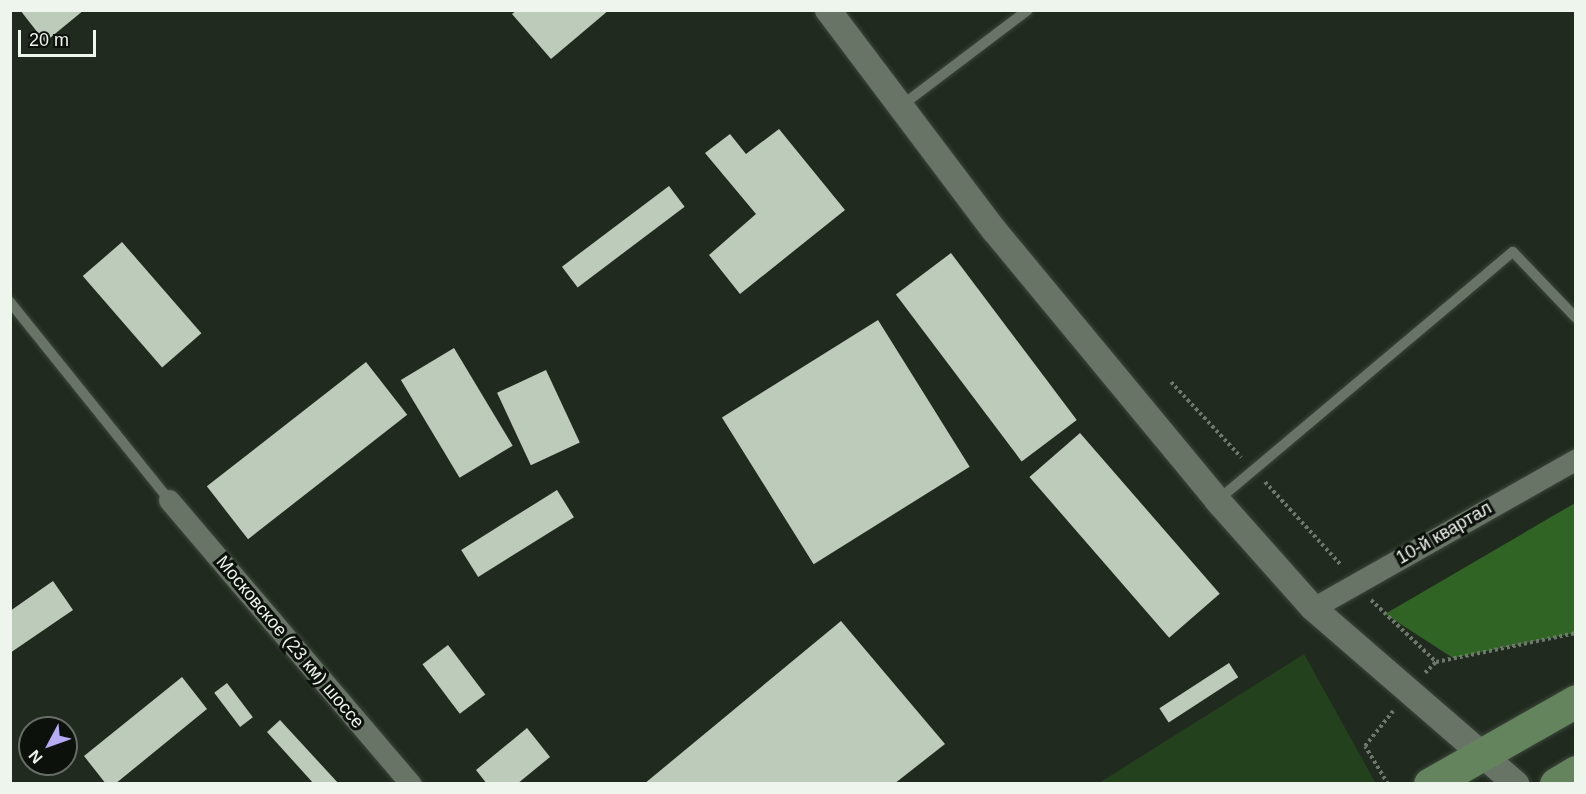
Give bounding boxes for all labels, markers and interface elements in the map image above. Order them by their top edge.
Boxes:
scale bar [21,18,99,56]
text: 20 m [29,30,69,50]
street label: 10-й квартал [1392,497,1496,569]
street label: Московское (23 км) шоссе [212,551,368,733]
north arrow [18,716,78,776]
text: N [25,747,46,767]

